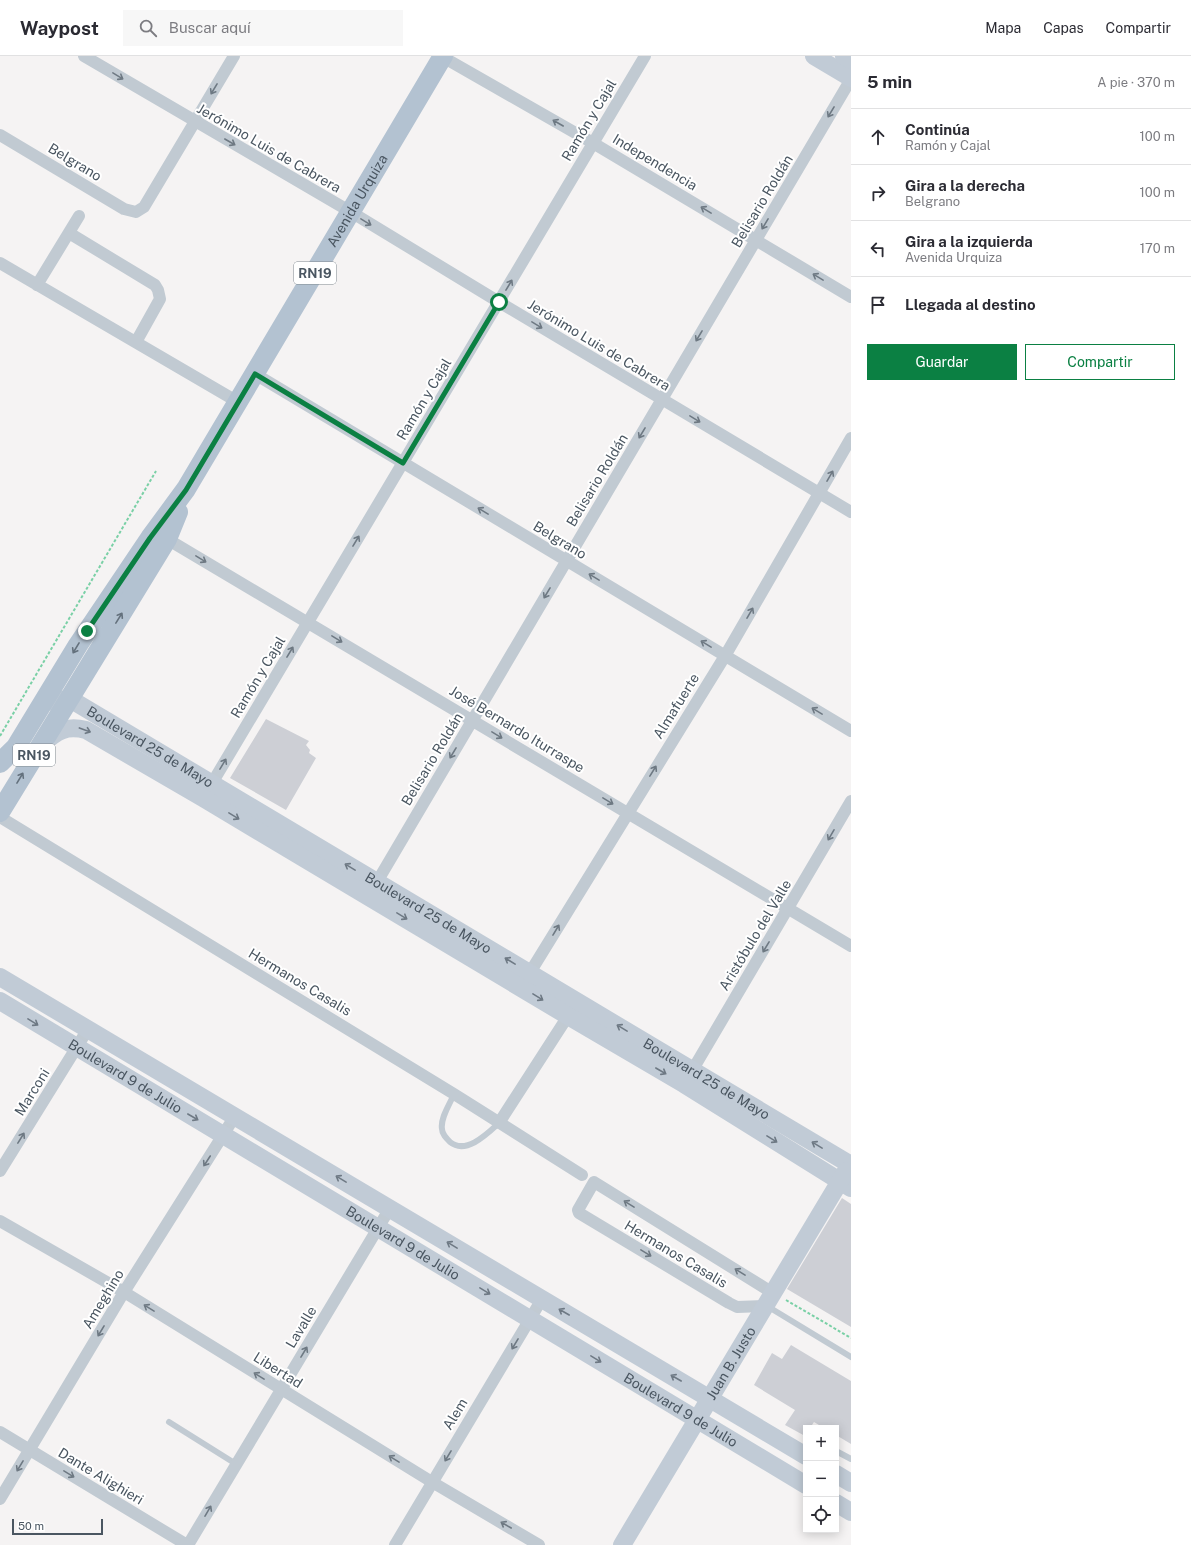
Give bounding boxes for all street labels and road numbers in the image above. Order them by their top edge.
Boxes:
street label: Ramón y Cajal [558,76,620,164]
street label: Jerónimo Luis de Cabrera [194,100,344,196]
street label: Independencia [610,130,700,194]
street label: Belgrano [45,140,105,184]
street label: Avenida Urquiza [323,152,391,250]
street label: Belisario Roldán [728,152,796,250]
road number: RN19 [294,262,336,284]
street label: Jerónimo Luis de Cabrera [525,296,673,394]
street label: Ramón y Cajal [393,355,455,443]
street label: Belisario Roldán [563,431,631,529]
street label: Belgrano [530,518,590,562]
street label: Ramón y Cajal [227,633,289,721]
street label: Almafuerte [650,670,702,742]
street label: José Bernardo Iturraspe [447,682,587,776]
street label: Boulevard 25 de Mayo [84,703,216,791]
street label: Belisario Roldán [398,710,466,808]
road number: RN19 [13,744,55,766]
street label: Boulevard 25 de Mayo [362,869,494,957]
street label: Aristóbulo del Valle [716,877,794,993]
street label: Hermanos Casalis [246,945,354,1019]
street label: Boulevard 25 de Mayo [640,1035,773,1123]
street label: Boulevard 9 de Julio [65,1036,185,1116]
street label: Marconi [11,1066,53,1118]
street label: Boulevard 9 de Julio [343,1203,463,1283]
street label: Hermanos Casalis [622,1217,730,1291]
street label: Ameghino [79,1266,127,1332]
street label: Lavalle [282,1303,320,1351]
street label: Juan B. Justo [703,1324,759,1403]
street label: Libertad [251,1349,305,1391]
street label: Boulevard 9 de Julio [621,1369,741,1450]
street label: Alem [439,1395,471,1433]
street label: Dante Alighieri [56,1444,146,1508]

